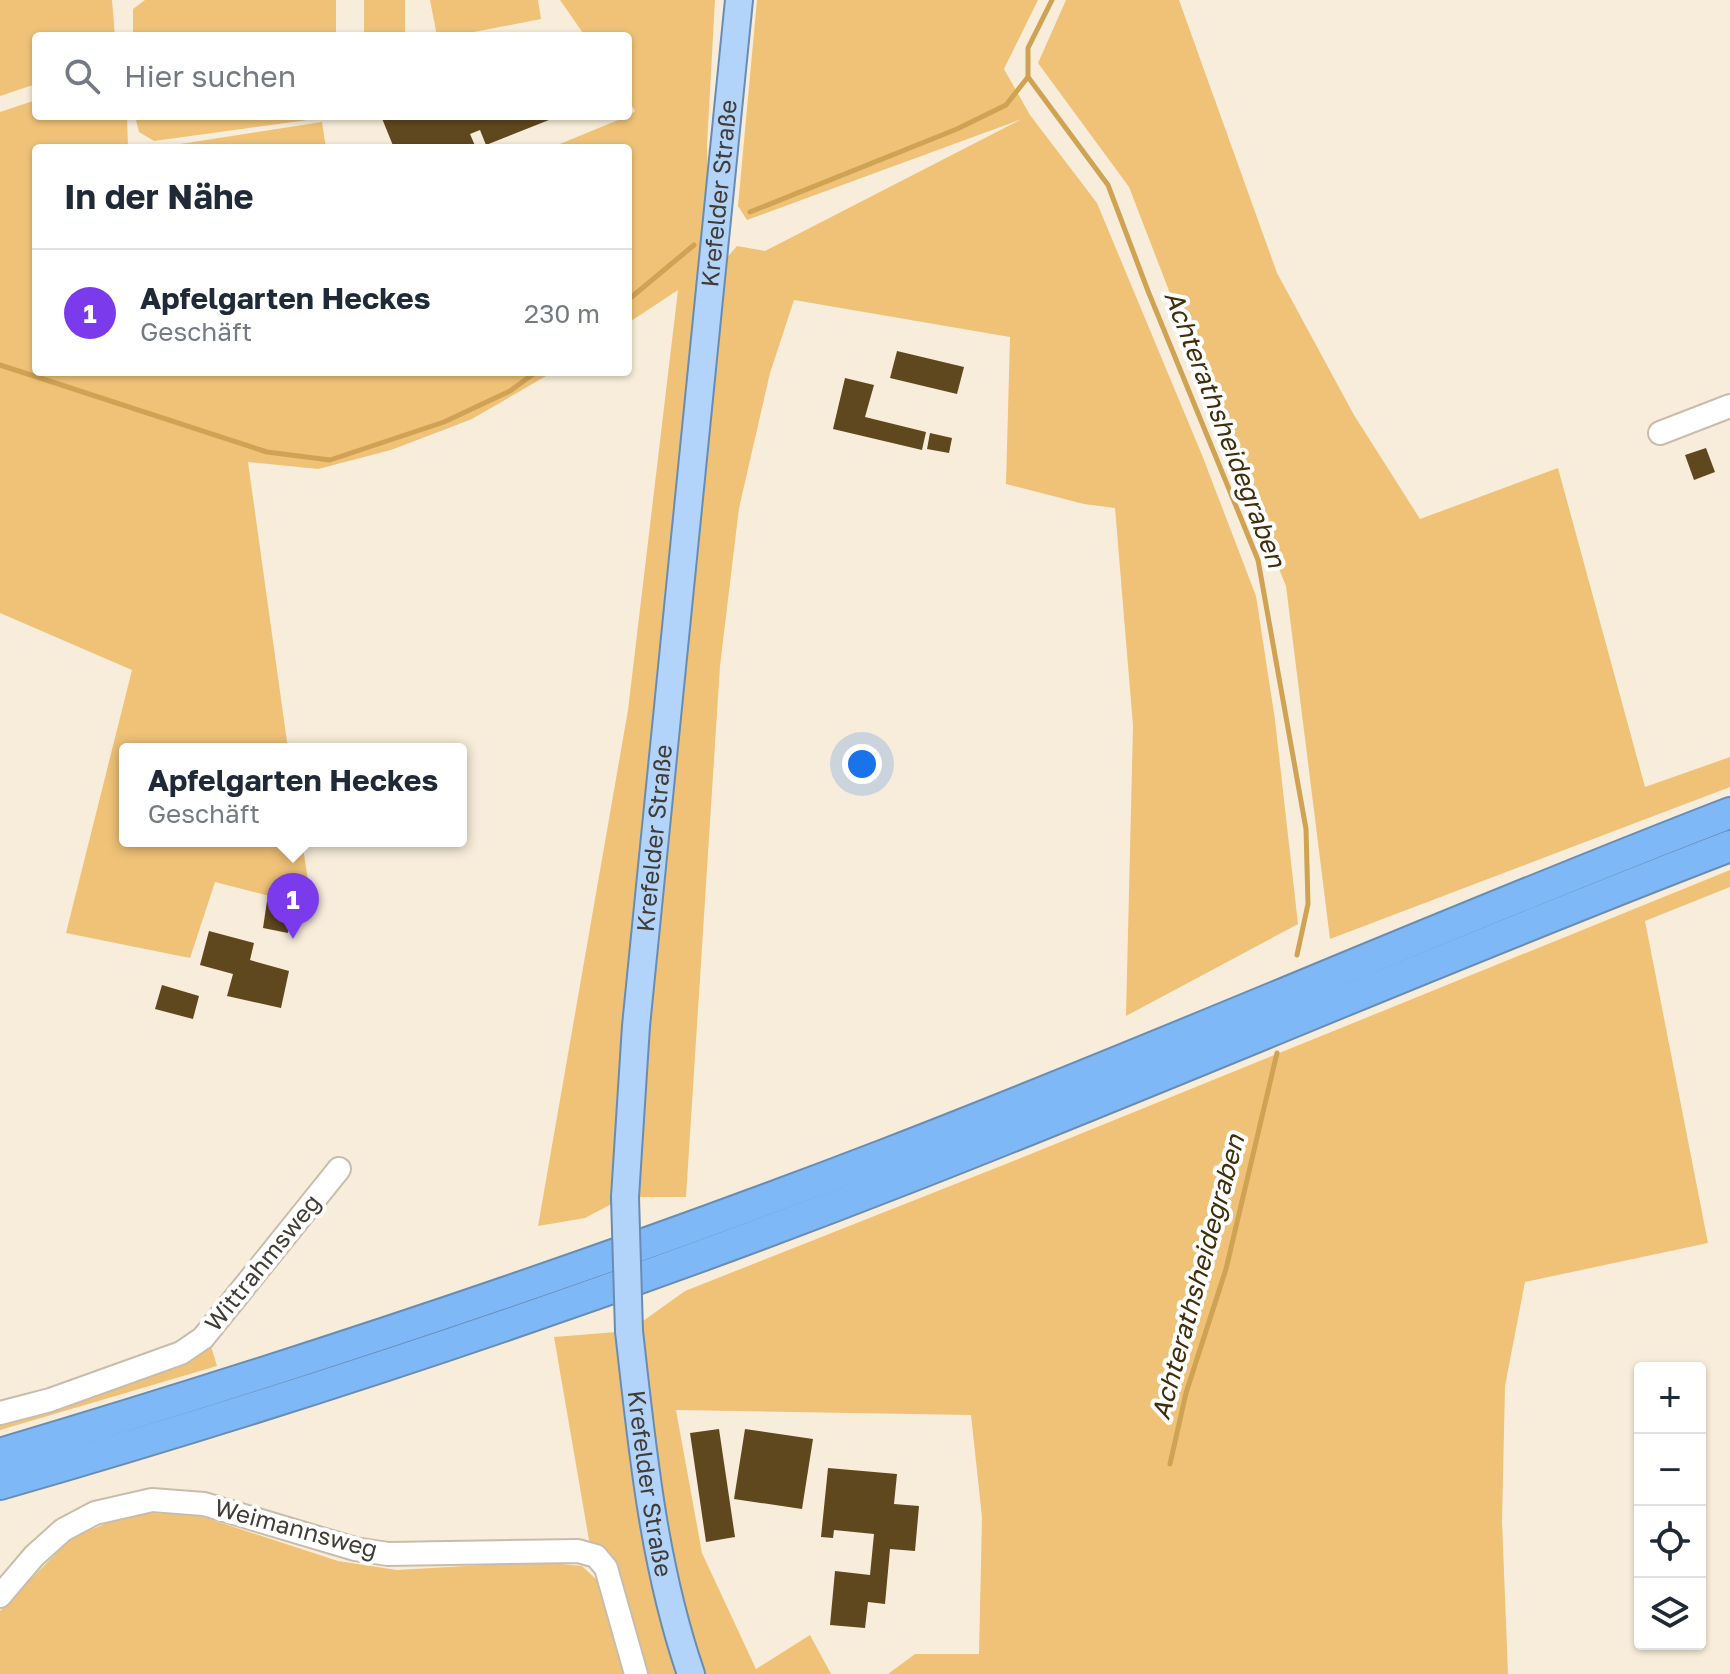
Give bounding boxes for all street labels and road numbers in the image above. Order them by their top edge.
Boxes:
street label: Krefelder Straße [694,98,742,289]
street label: Krefelder Straße [630,743,677,933]
street label: Wittrahmsweg [198,1188,326,1336]
street label: Krefelder Straße [623,1389,680,1579]
street label: Weimannsweg [212,1492,381,1563]

